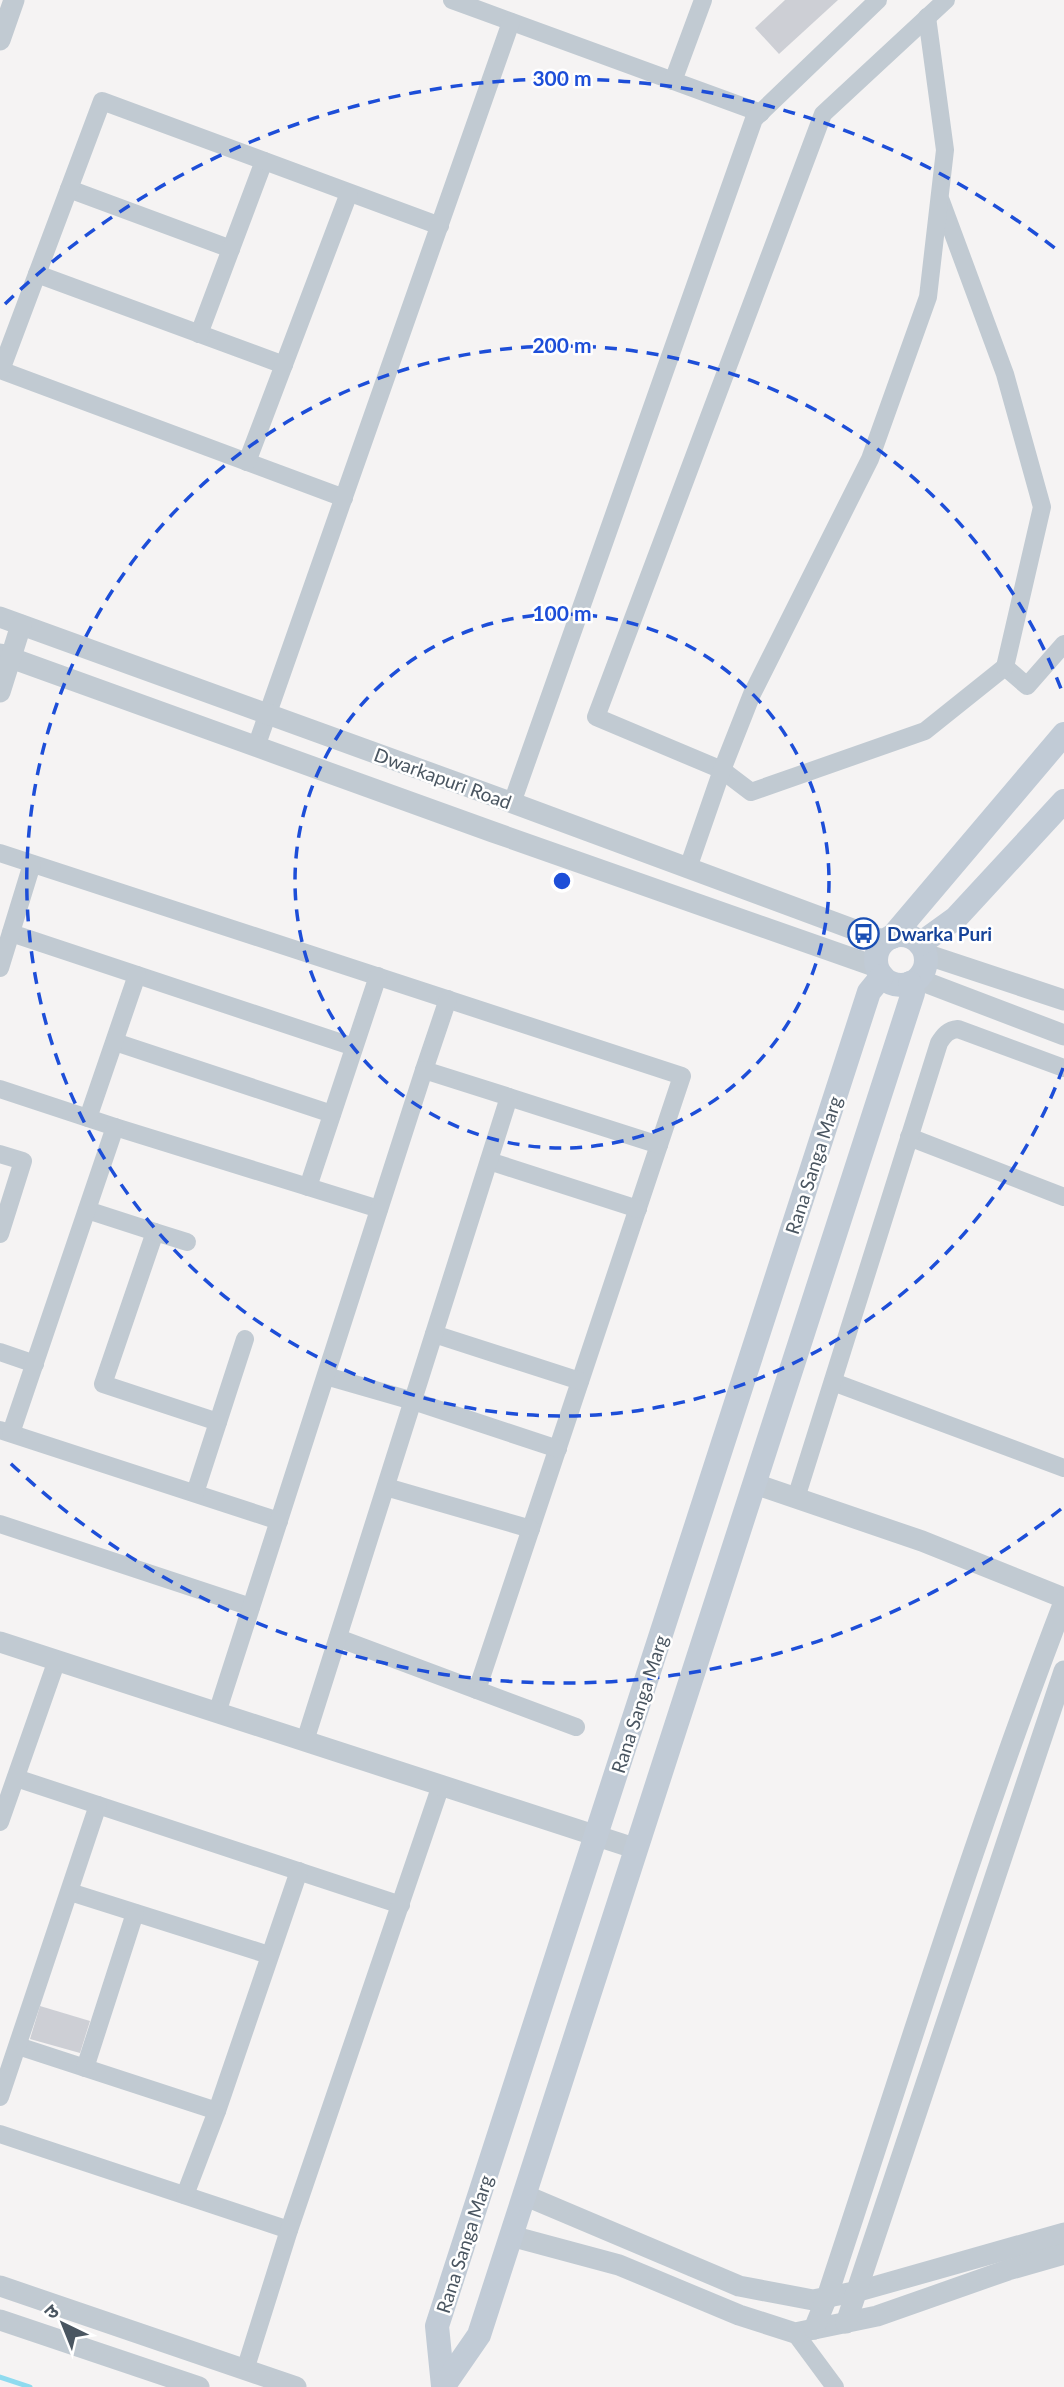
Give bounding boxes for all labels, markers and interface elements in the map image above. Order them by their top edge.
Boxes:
text: 300 m [532,65,592,90]
text: 200 m [532,332,592,357]
text: 100 m [532,600,592,625]
street label: Dwarkapuri Road [371,742,515,814]
centre of rings [550,869,574,893]
bus stop icon: Dwarka Puri [847,916,881,950]
place label: Dwarka Puri [887,922,992,945]
street label: Rana Sanga Marg [780,1093,846,1237]
street label: Rana Sanga Marg [606,1632,672,1776]
street label: Rana Sanga Marg [431,2172,497,2316]
north arrow [28,2289,98,2359]
text: उ [39,2298,64,2323]

